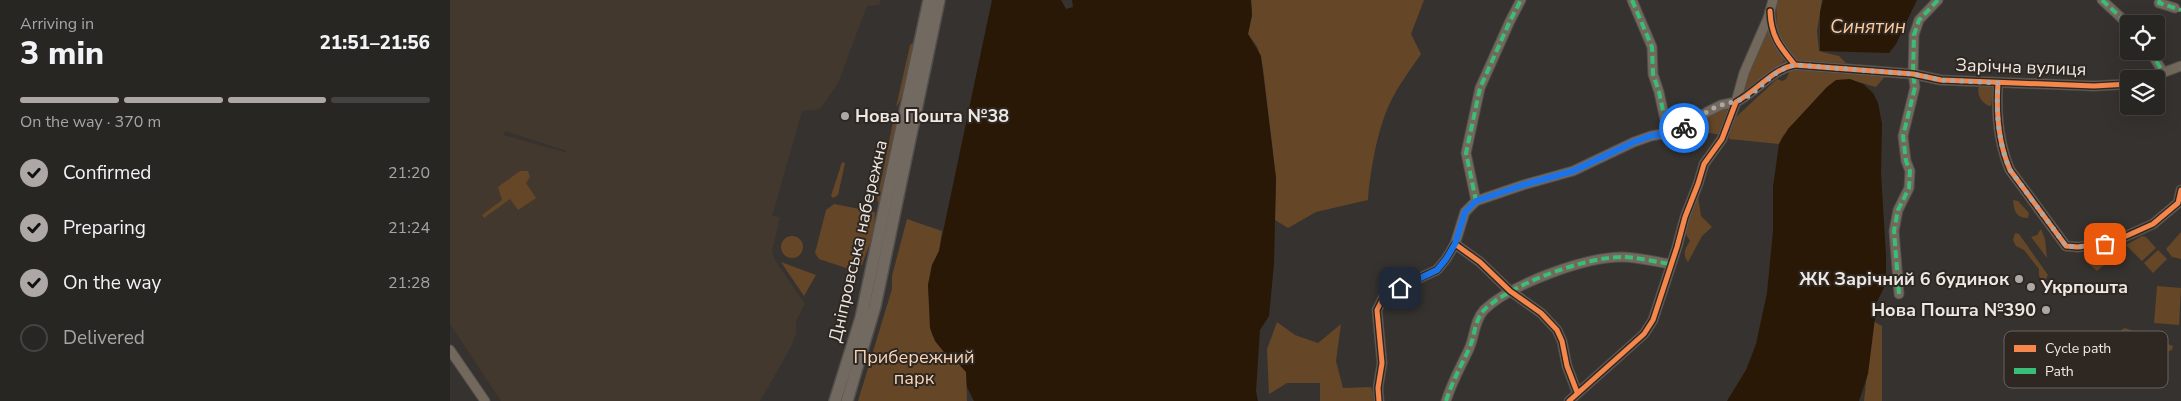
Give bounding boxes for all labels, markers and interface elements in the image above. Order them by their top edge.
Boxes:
text: Arriving in [20,13,94,35]
water label: Синятин [1830,14,1906,40]
map controls [2120,15,2165,115]
button: locate [2120,15,2165,60]
text: 21:51–21:56 [319,30,430,56]
text: 3 min [20,32,104,75]
street label: Зарічна вулиця [1955,53,2087,81]
button: layers [2120,70,2165,115]
courier [1659,103,1709,153]
place label: Нова Пошта №38 [855,104,1009,128]
marker: Нова Пошта №38 [839,110,851,122]
text: On the way · 370 m [20,111,161,133]
icon: bike [1670,114,1698,142]
street label: Дніпровська набережна [823,137,893,345]
icon: check [20,159,48,187]
text: Confirmed [63,160,151,186]
text: 21:20 [388,162,430,184]
icon: check [20,214,48,242]
text: Preparing [63,215,146,241]
text: 21:24 [388,217,430,239]
pin [2084,223,2126,265]
icon: bag [2091,230,2119,258]
pin [1379,267,1421,309]
place label: ЖК Зарічний 6 будинок [1799,267,2010,291]
icon: check [20,269,48,297]
text: On the way [63,270,161,296]
text: 21:28 [388,272,430,294]
marker: ЖК Зарічний 6 будинок [2013,273,2025,285]
icon: home [1386,274,1414,302]
place label: Укрпошта [2040,275,2128,299]
marker: Укрпошта [2025,281,2037,293]
place label: Нова Пошта №390 [1871,298,2036,322]
marker: Нова Пошта №390 [2040,304,2052,316]
text: Delivered [63,325,145,351]
legend [2004,331,2168,388]
text: Cycle path [2045,339,2111,358]
park label: Прибережний парк [854,345,974,390]
text: Path [2045,362,2074,381]

